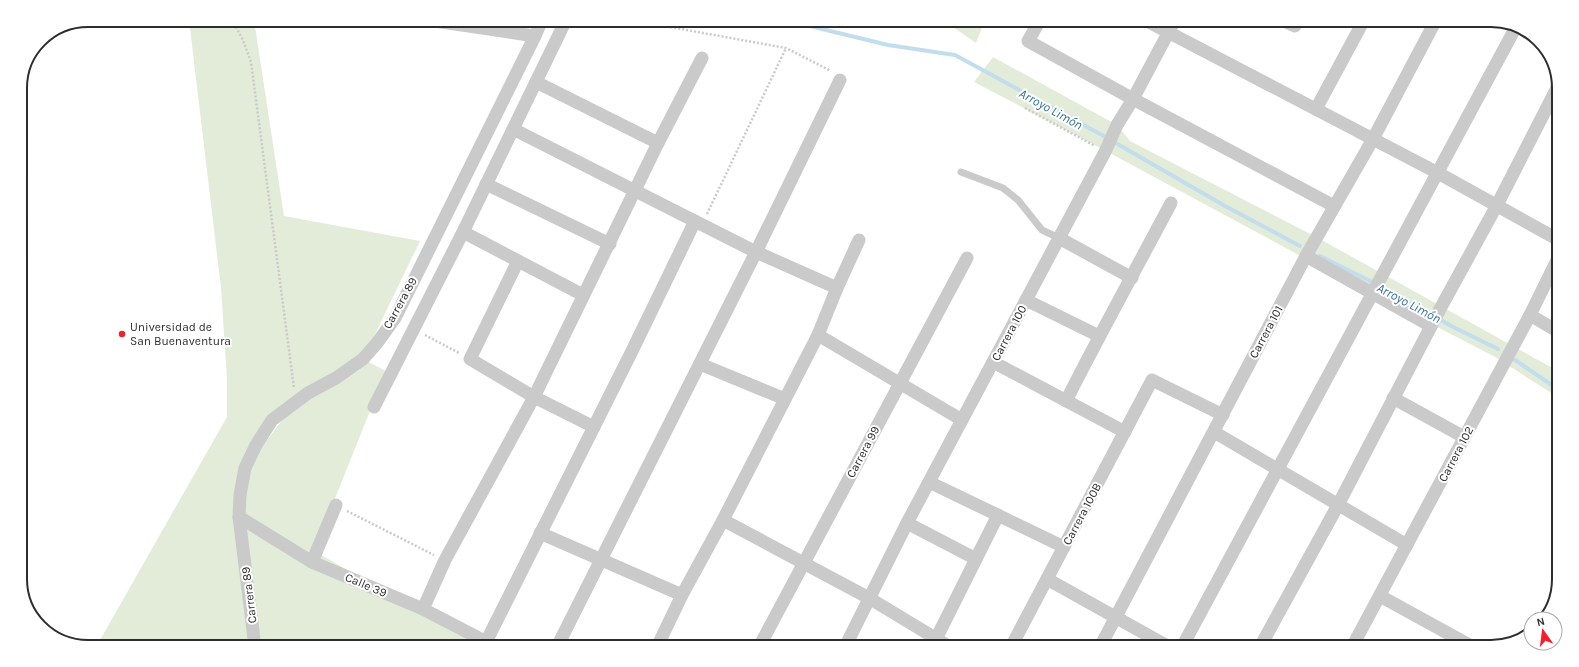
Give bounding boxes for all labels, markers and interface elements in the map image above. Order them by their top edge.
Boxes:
water label: Arroyo Limón [1017,85,1085,133]
street label: Carrera 89 [380,275,420,331]
water label: Arroyo Limón [1374,280,1444,326]
street label: Carrera 100 [989,303,1029,363]
street label: Carrera 101 [1246,303,1286,361]
place label: Universidad de San Buenaventura [130,320,231,348]
marker: Universidad de San Buenaventura [117,329,127,339]
street label: Carrera 99 [844,424,882,480]
street label: Carrera 102 [1436,424,1476,484]
street label: Carrera 100B [1060,481,1104,547]
street label: Carrera 89 [239,566,259,624]
street label: Calle 39 [343,570,389,600]
north arrow [1523,611,1563,651]
text: N [1535,615,1546,629]

